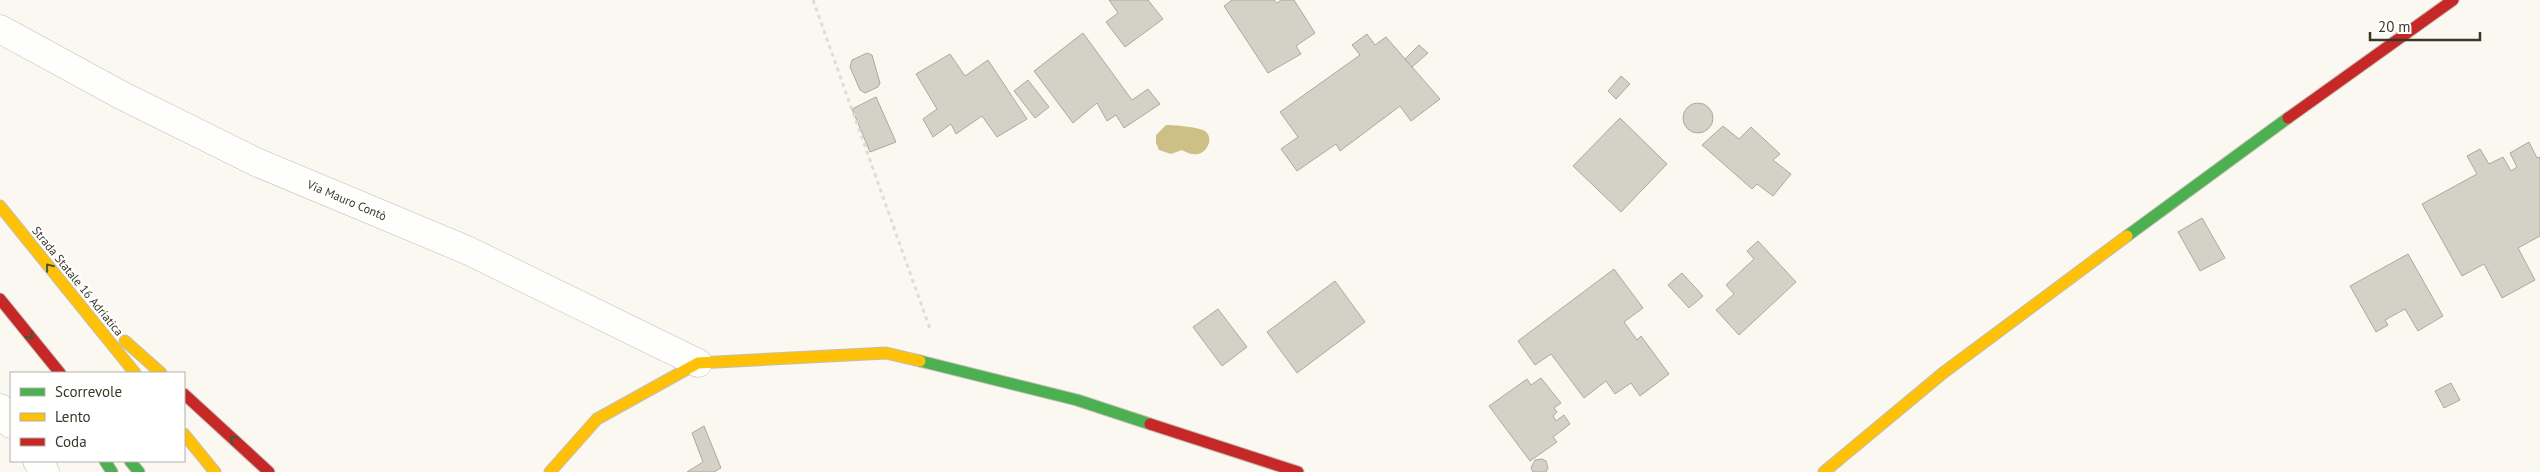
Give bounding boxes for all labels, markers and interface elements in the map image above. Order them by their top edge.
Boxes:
scale bar [2370,10,2480,42]
text: 20 m [2378,17,2411,36]
street label: Via Mauro Contò [304,176,389,223]
street label: Strada Statale 16 Adriatica [29,223,127,339]
one-way arrow [47,264,55,273]
one-way arrow [24,330,32,339]
legend [10,372,185,462]
text: Scorrevole [55,382,122,401]
text: Lento [55,407,91,426]
text: Coda [55,432,87,451]
one-way arrow [230,436,239,445]

